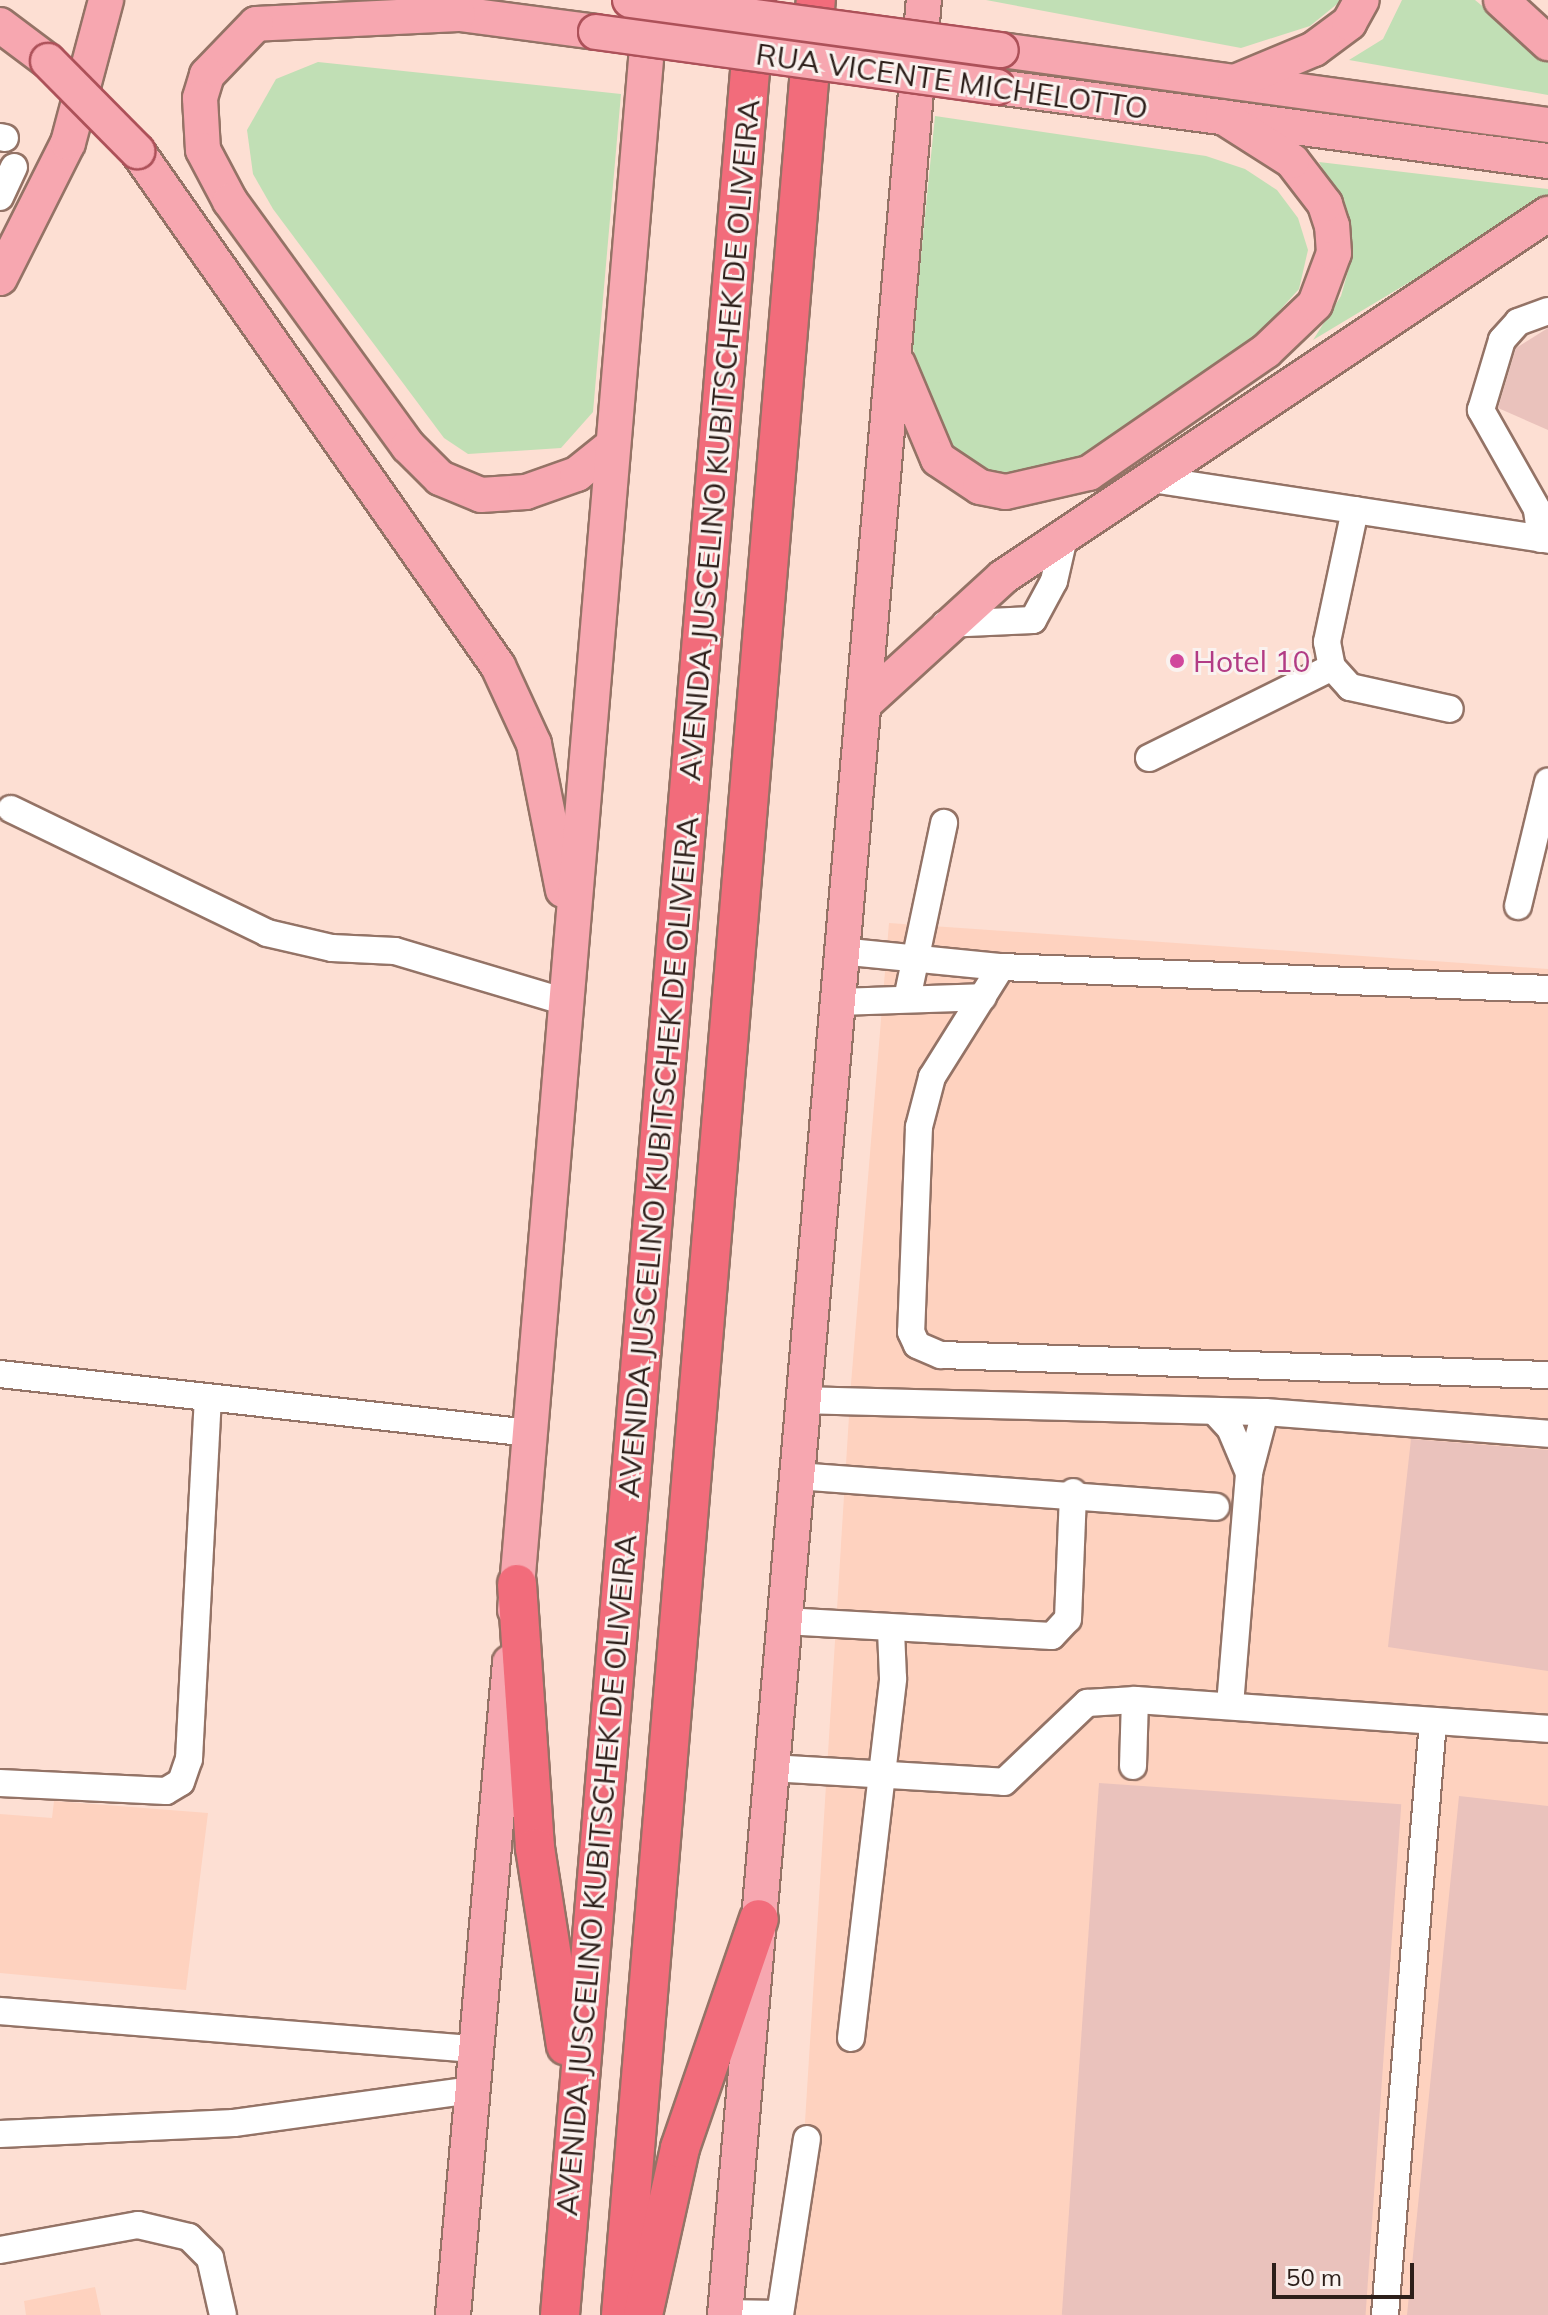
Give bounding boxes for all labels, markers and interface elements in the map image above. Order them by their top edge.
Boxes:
street label: RUA VICENTE MICHELOTTO [754,36,1150,126]
street label: AVENIDA JUSCELINO KUBITSCHEK DE OLIVEIRA [671,98,767,782]
place label: Hotel 10 [1193,643,1311,679]
marker: Hotel 10 [1168,652,1186,670]
street label: AVENIDA JUSCELINO KUBITSCHEK DE OLIVEIRA [610,815,706,1499]
street label: AVENIDA JUSCELINO KUBITSCHEK DE OLIVEIRA [548,1533,644,2217]
scale bar [1276,2247,1418,2297]
text: 50 m [1286,2262,1342,2292]

